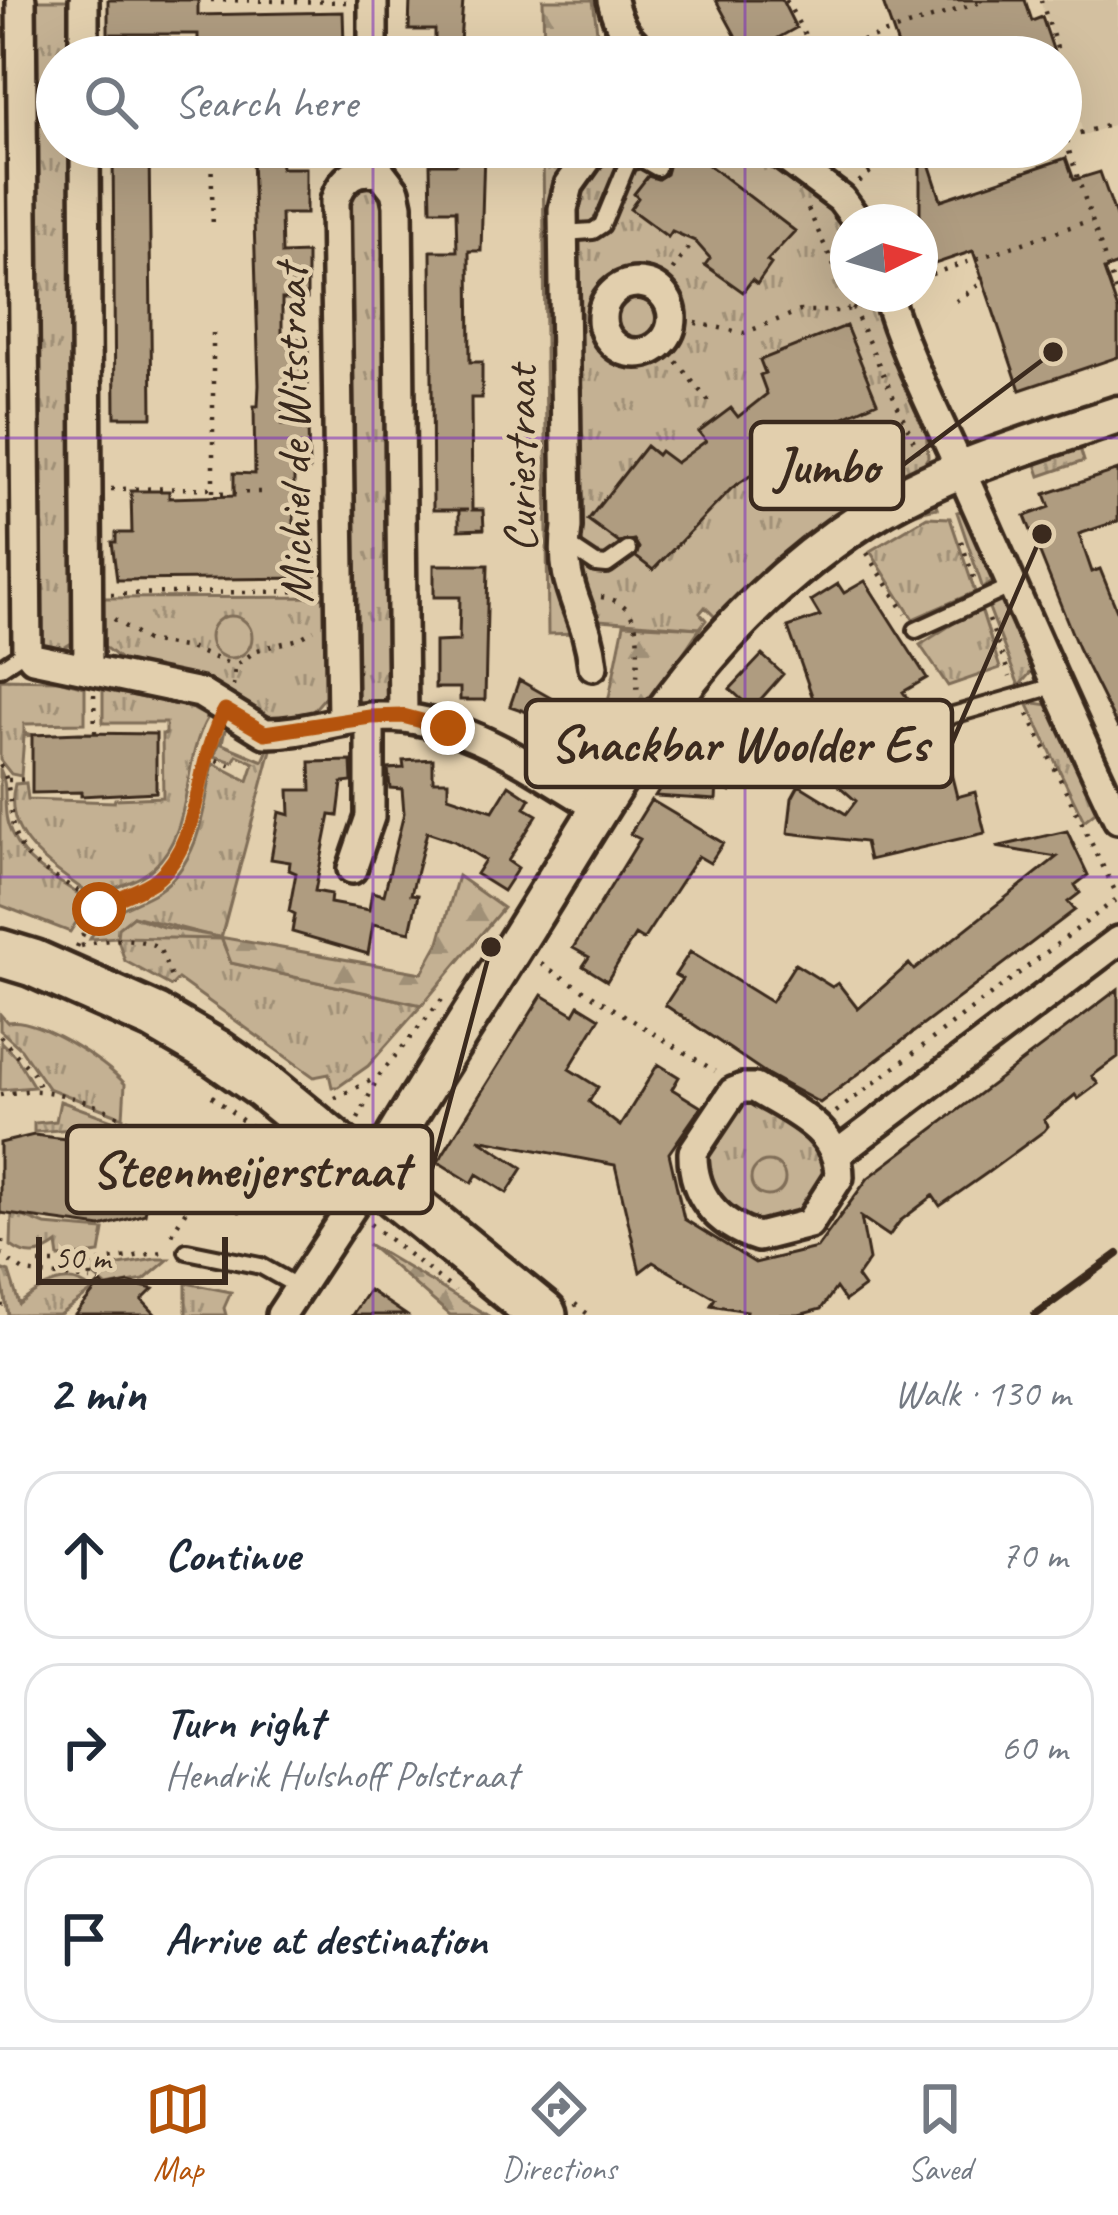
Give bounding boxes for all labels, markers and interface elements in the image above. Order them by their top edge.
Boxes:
search box [36,36,1082,168]
icon: search [78,69,144,135]
text: Search here [174,74,357,131]
north arrow [830,204,938,312]
street label: Michiel de Witstraat [260,258,326,604]
street label: Curiestraat [490,361,550,553]
callout: Jumbo [751,422,903,509]
text: Jumbo [772,434,884,498]
callout: Snackbar Woolder Es [526,700,952,787]
route end [421,701,475,755]
text: Snackbar Woolder Es [550,712,933,776]
route start [72,882,126,936]
callout: Steenmeijerstraat [67,1126,432,1213]
text: Steenmeijerstraat [91,1138,416,1202]
scale bar [36,1231,228,1284]
text: 50 m [54,1237,110,1279]
text: 2 min [48,1361,146,1425]
text: Walk · 130 m [894,1369,1070,1418]
icon: ahead [51,1522,117,1588]
text: Continue [165,1527,299,1584]
text: 70 m [1001,1531,1067,1580]
text: Turn right [165,1694,323,1751]
icon: right [51,1714,117,1780]
text: 60 m [1001,1723,1067,1772]
text: Hendrik Hulshoff Polstraat [165,1751,518,1800]
icon: arrive [51,1906,117,1972]
text: Arrive at destination [165,1911,487,1968]
tab: Map [145,2076,211,2190]
tab: Directions [502,2076,616,2190]
tab: Saved [907,2076,973,2190]

